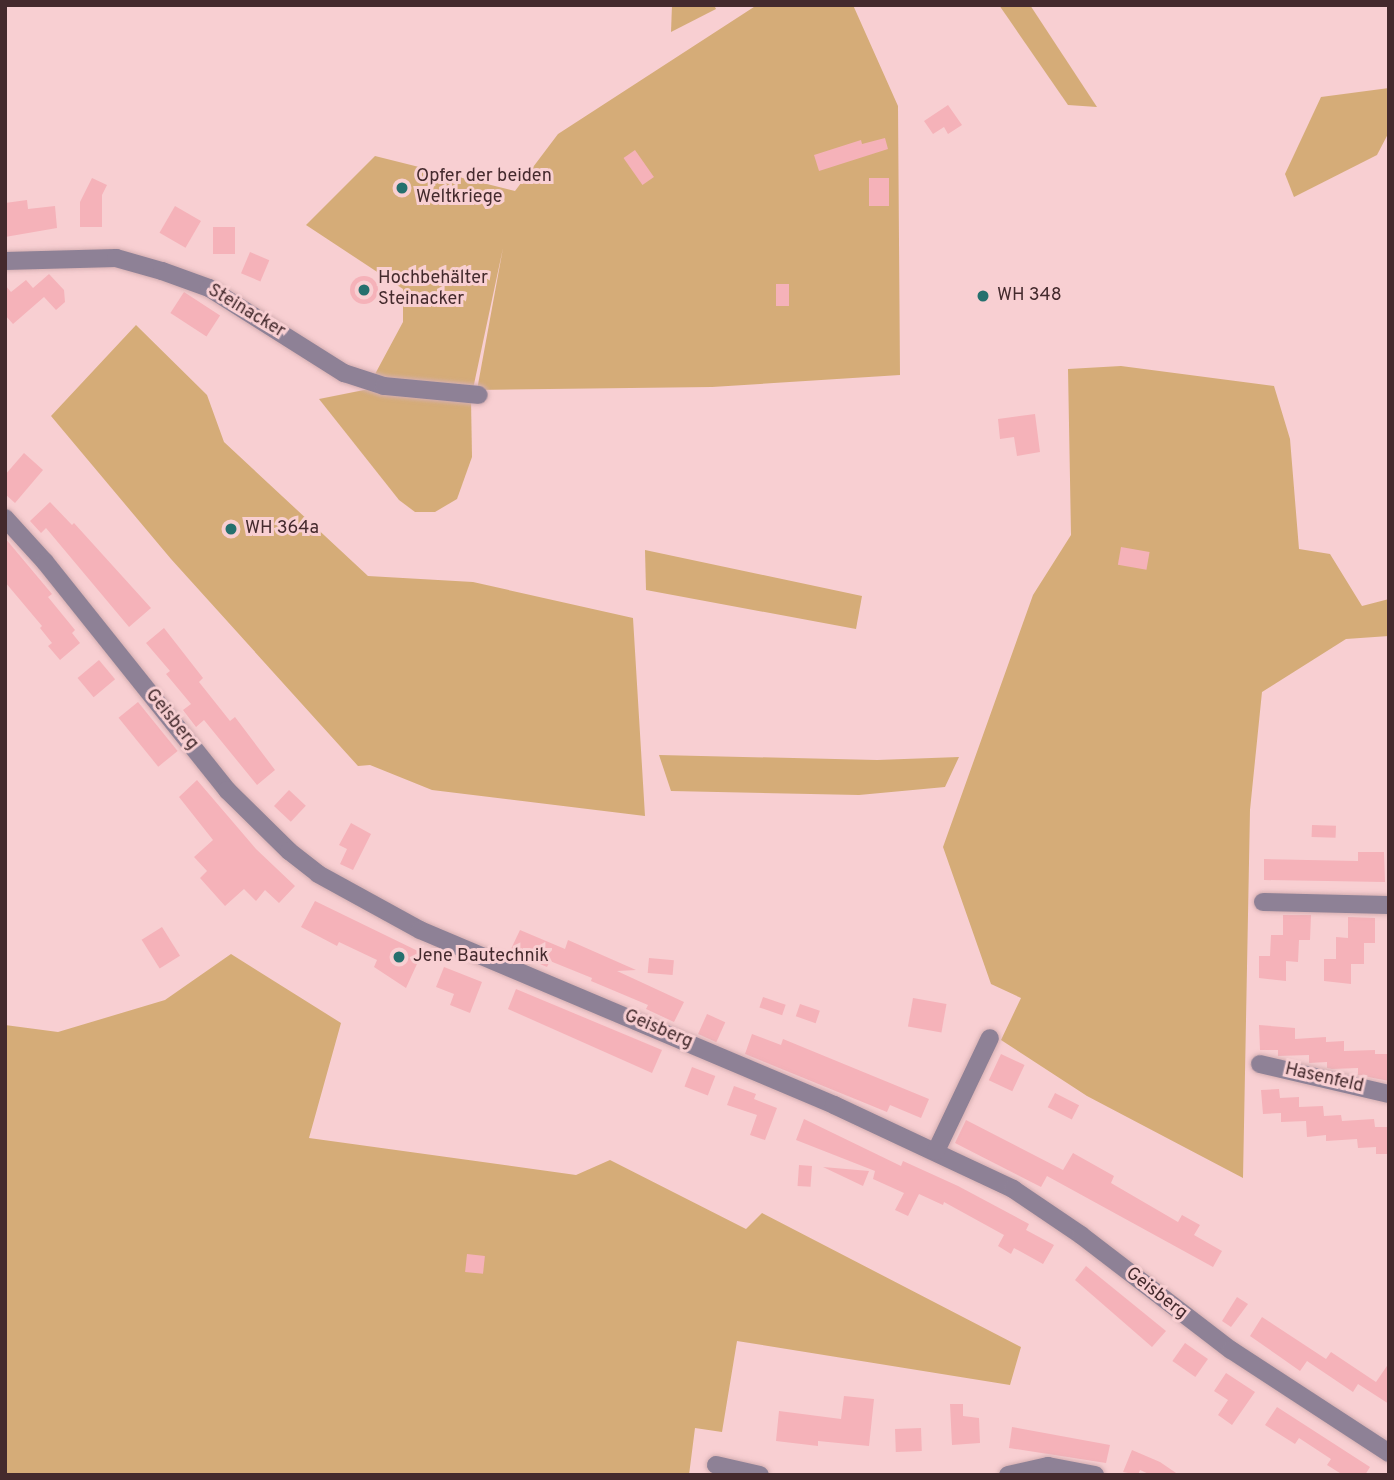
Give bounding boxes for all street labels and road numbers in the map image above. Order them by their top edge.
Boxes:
street label: Steinacker [203,281,289,343]
street label: Geisberg [140,685,202,755]
street label: Geisberg [621,1006,695,1054]
street label: Hasenfeld [1283,1059,1365,1099]
street label: Geisberg [1121,1263,1191,1325]

